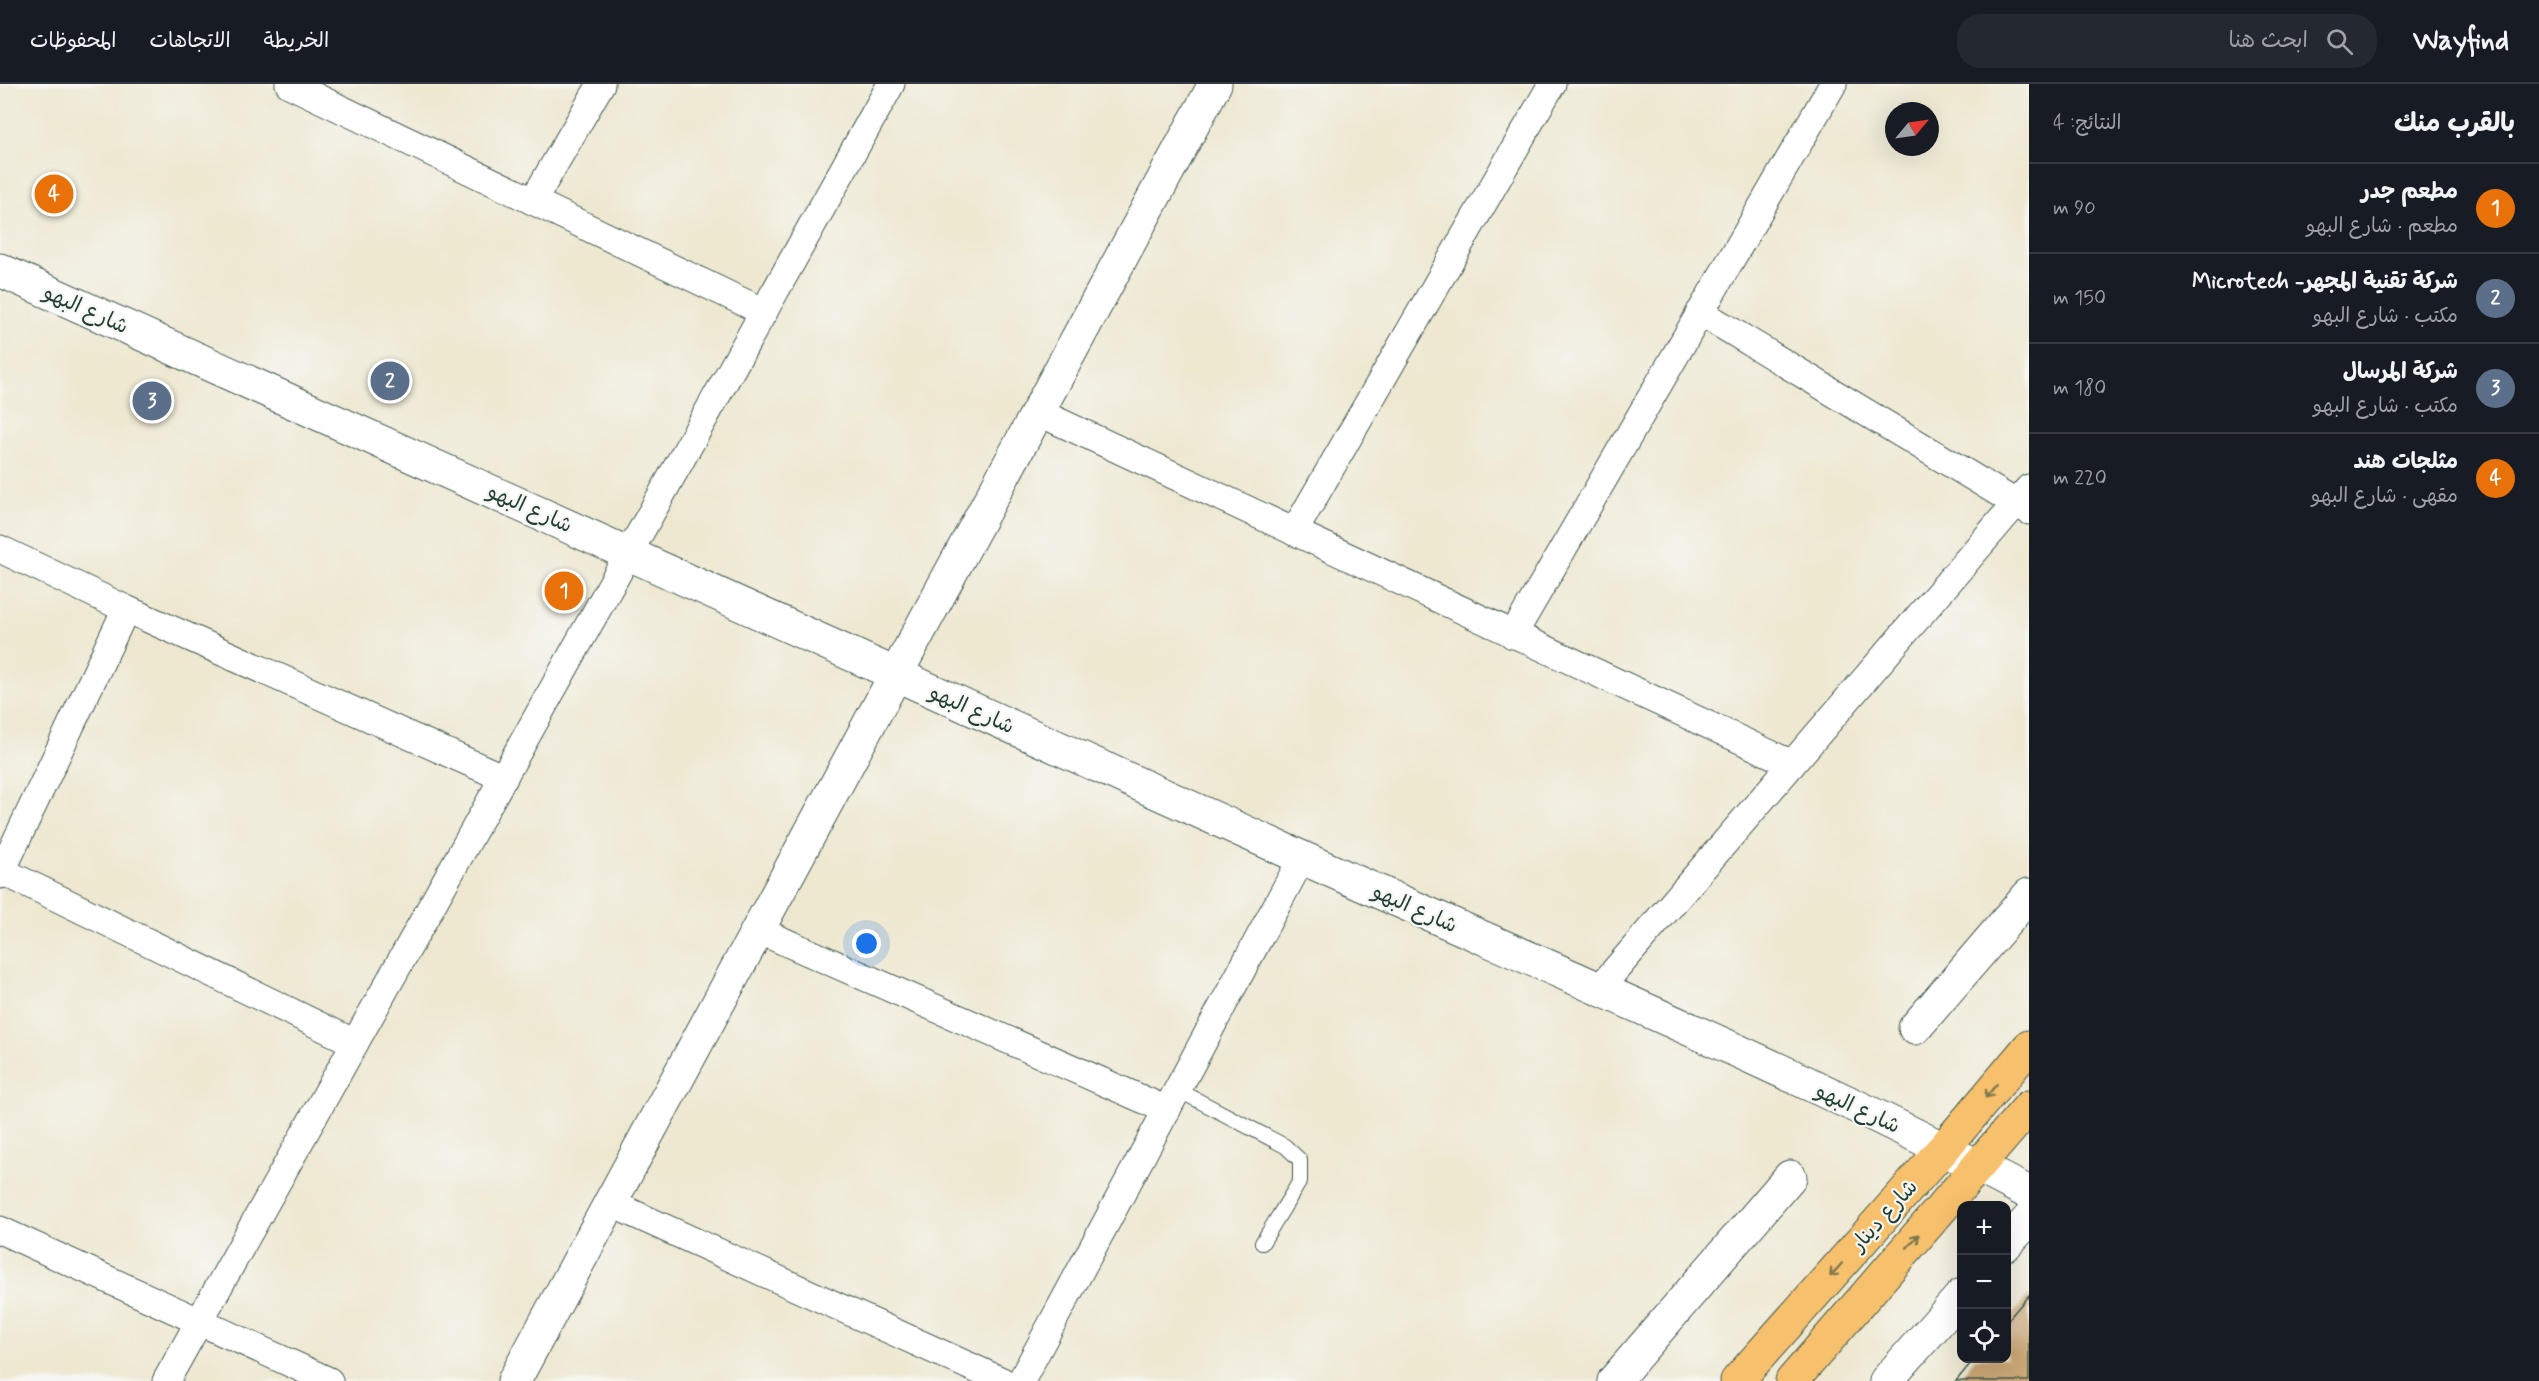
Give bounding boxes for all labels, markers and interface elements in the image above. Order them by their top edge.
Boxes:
search box [1957,14,2377,68]
text: Wayfind [2413,23,2509,60]
icon: search [2323,25,2356,58]
text: المحفوظات [30,27,116,55]
text: الاتجاهات [149,27,231,55]
text: الخريطة [264,27,329,55]
text: ابحث هنا [2228,27,2308,55]
north arrow [1885,102,1939,156]
text: بالقرب منك [2394,107,2515,141]
text: النتائج: 4 [2053,110,2122,137]
pin: 4 [34,172,74,216]
text: مطعم جدر [2361,178,2458,206]
text: 90 m [2053,195,2096,222]
text: 1 [2491,195,2500,222]
text: مطعم · شارع البهو [2306,213,2458,240]
text: شركة تقنية المجهر- Microtech [2192,268,2458,296]
street label: شارع البهو [38,278,133,341]
text: 150 m [2053,285,2106,312]
text: 2 [2491,285,2500,312]
text: مكتب · شارع البهو [2313,303,2458,330]
pin: 2 [370,358,410,404]
text: شركة المرسال [2343,358,2458,386]
text: 180 m [2053,375,2106,402]
text: 3 [2491,375,2500,402]
pin: 3 [132,378,172,424]
text: مكتب · شارع البهو [2313,393,2458,420]
text: مثلجات هند [2354,448,2458,476]
text: 220 m [2053,465,2107,492]
text: 4 [2490,465,2501,492]
street label: شارع البهو [482,477,577,540]
text: مقهى · شارع البهو [2311,483,2458,510]
pin: 1 [544,568,584,614]
street label: شارع البهو [924,678,1019,741]
street label: شارع البهو [1367,877,1462,940]
your location [852,929,881,958]
street label: شارع البهو [1810,1077,1904,1141]
one-way arrow [1985,1083,1998,1099]
street label: شارع دينار [1844,1174,1924,1259]
map controls [1957,1201,2011,1363]
button: + [1957,1201,2011,1255]
one-way arrow [1906,1233,1919,1249]
button: − [1957,1255,2011,1309]
one-way arrow [1829,1262,1843,1277]
button: locate [1957,1309,2011,1363]

